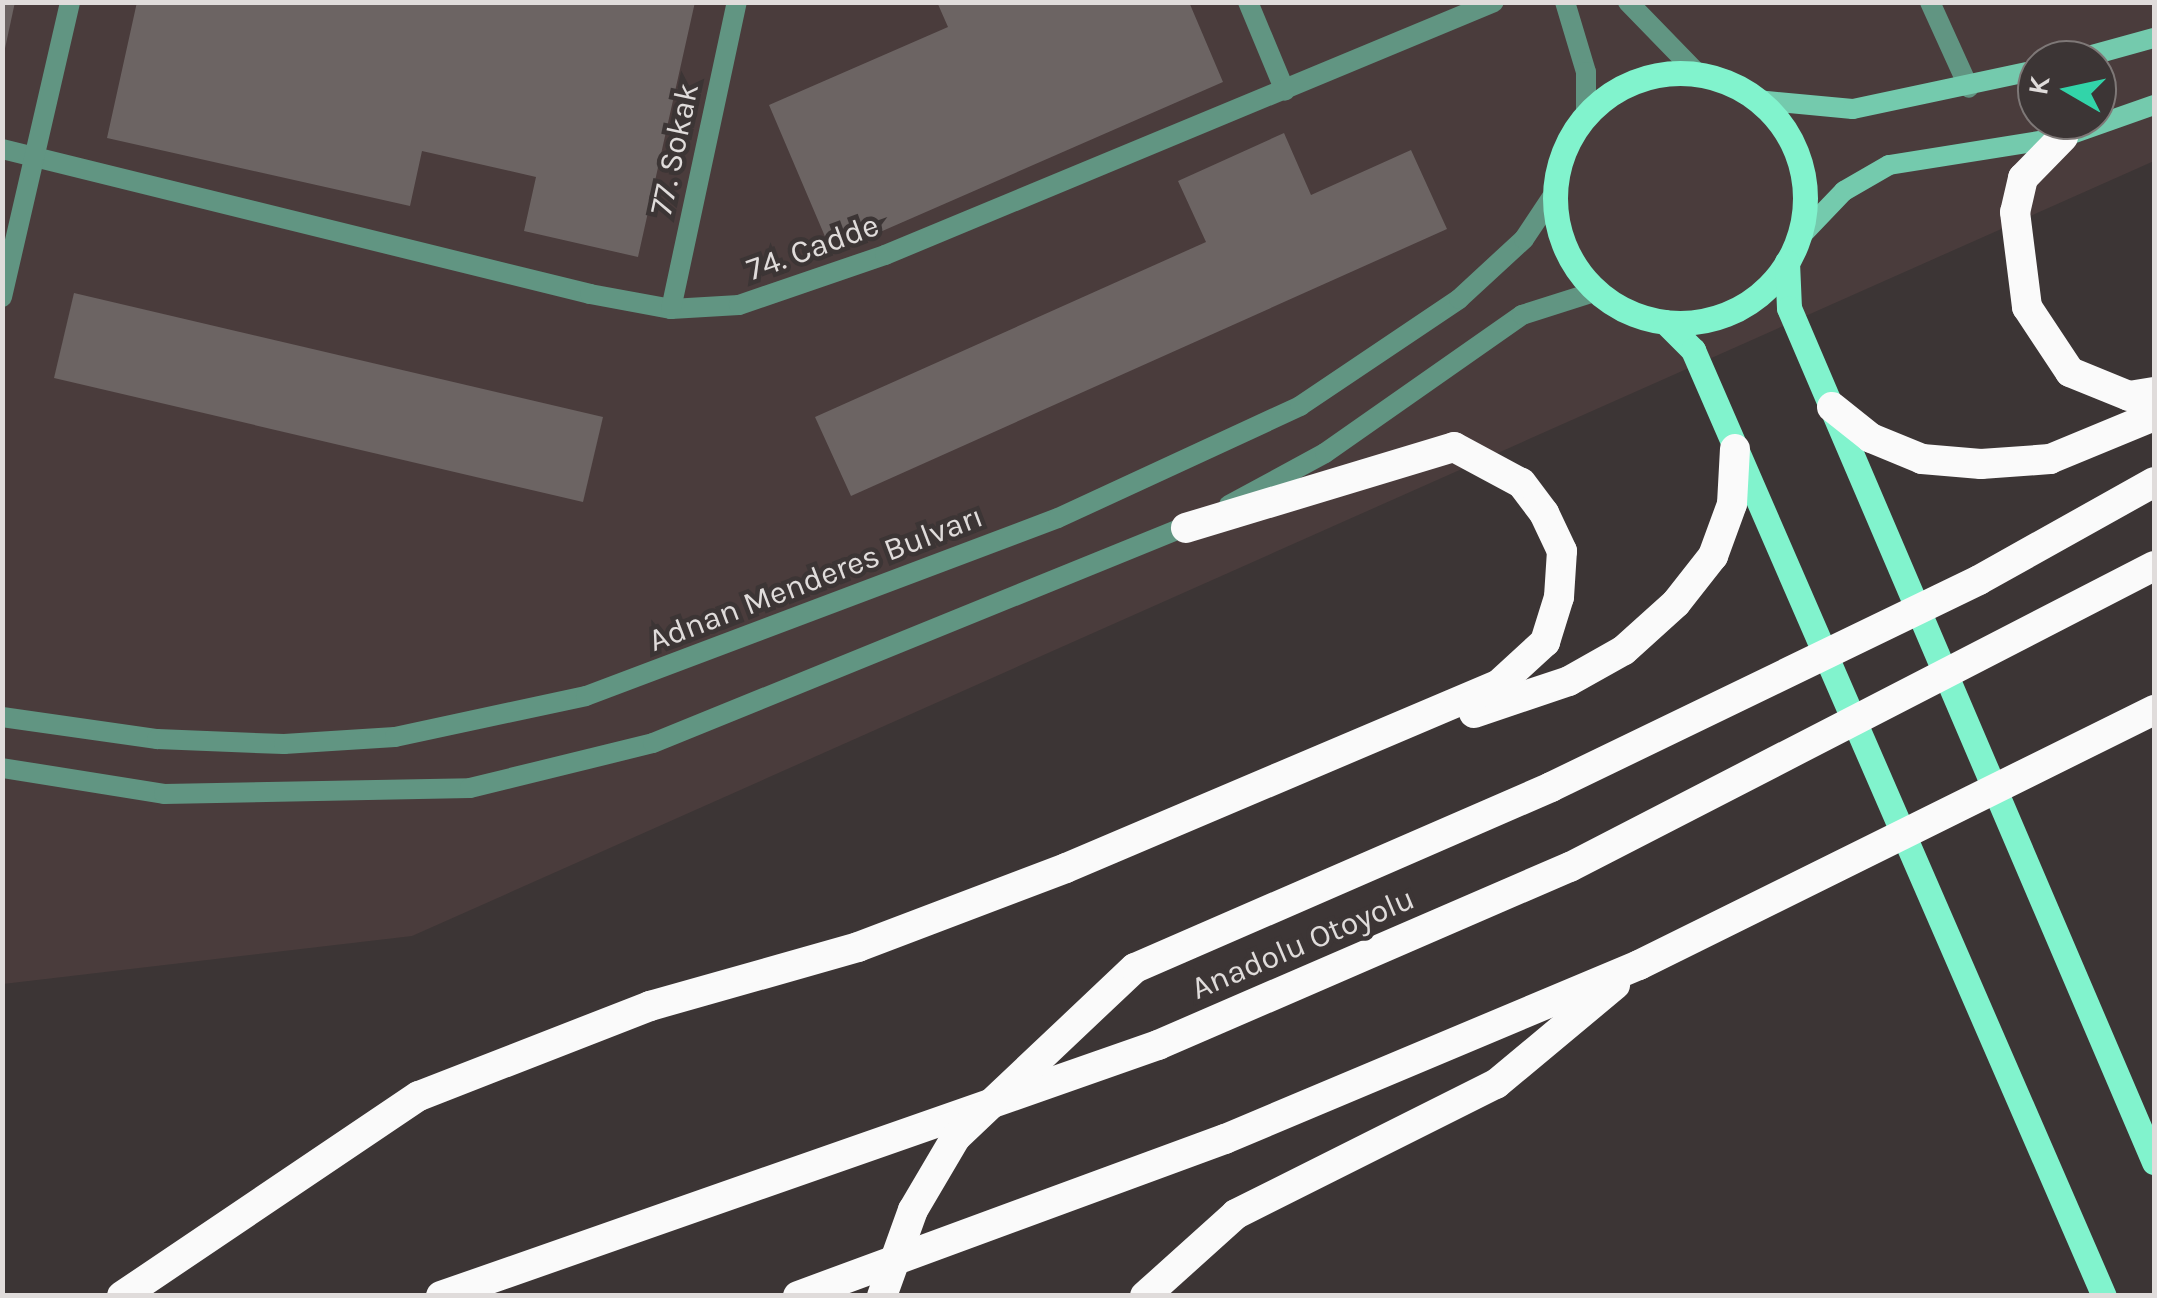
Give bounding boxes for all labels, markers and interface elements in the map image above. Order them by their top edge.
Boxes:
north arrow [2017,40,2117,140]
text: K [2021,74,2057,97]
street label: 77. Sokak [642,80,708,218]
street label: 74. Cadde [742,206,884,290]
street label: Adnan Menderes Bulvarı [643,497,989,661]
street label: Anadolu Otoyolu [1186,880,1420,1008]

